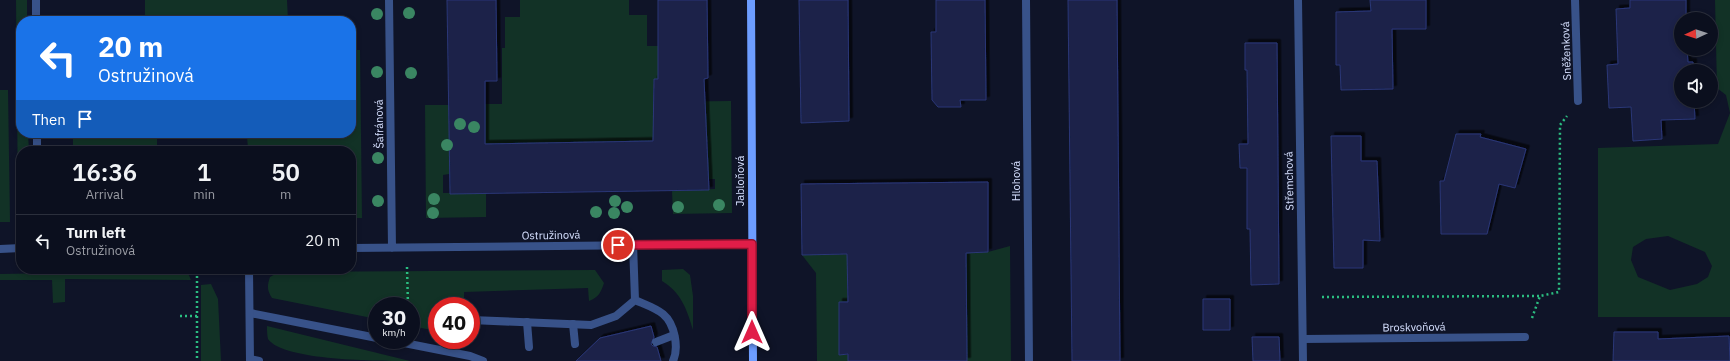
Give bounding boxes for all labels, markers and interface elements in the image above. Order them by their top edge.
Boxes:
north arrow [1674,12,1718,56]
map controls [1674,12,1718,108]
street label: Sněženková [1558,21,1574,81]
text: 20 m [98,28,163,65]
icon: left [32,32,84,84]
text: Ostružinová [98,64,194,87]
button: sound [1674,64,1718,108]
street label: Šafránová [372,99,386,149]
icon: arrive [74,108,96,130]
text: Then [32,110,66,129]
street label: Střemchová [1281,151,1297,211]
text: 16:36 [72,156,137,188]
text: 1 [197,156,211,188]
text: 50 [271,156,300,188]
street label: Jabloňová [733,156,747,206]
street label: Hlohová [1009,161,1023,201]
text: Arrival [86,186,124,203]
text: min [193,186,215,203]
text: m [280,186,291,203]
text: Turn left [66,223,126,242]
street label: Ostružinová [522,227,581,243]
pin [601,228,635,262]
icon: left [32,230,54,252]
text: 20 m [305,231,340,250]
icon: arrive [607,234,629,256]
text: Ostružinová [66,242,135,259]
speed limit sign: 40 [428,297,480,349]
text: 30 [382,304,406,331]
position arrow [731,311,773,353]
street label: Broskvoňová [1382,319,1446,335]
text: km/h [382,326,406,339]

